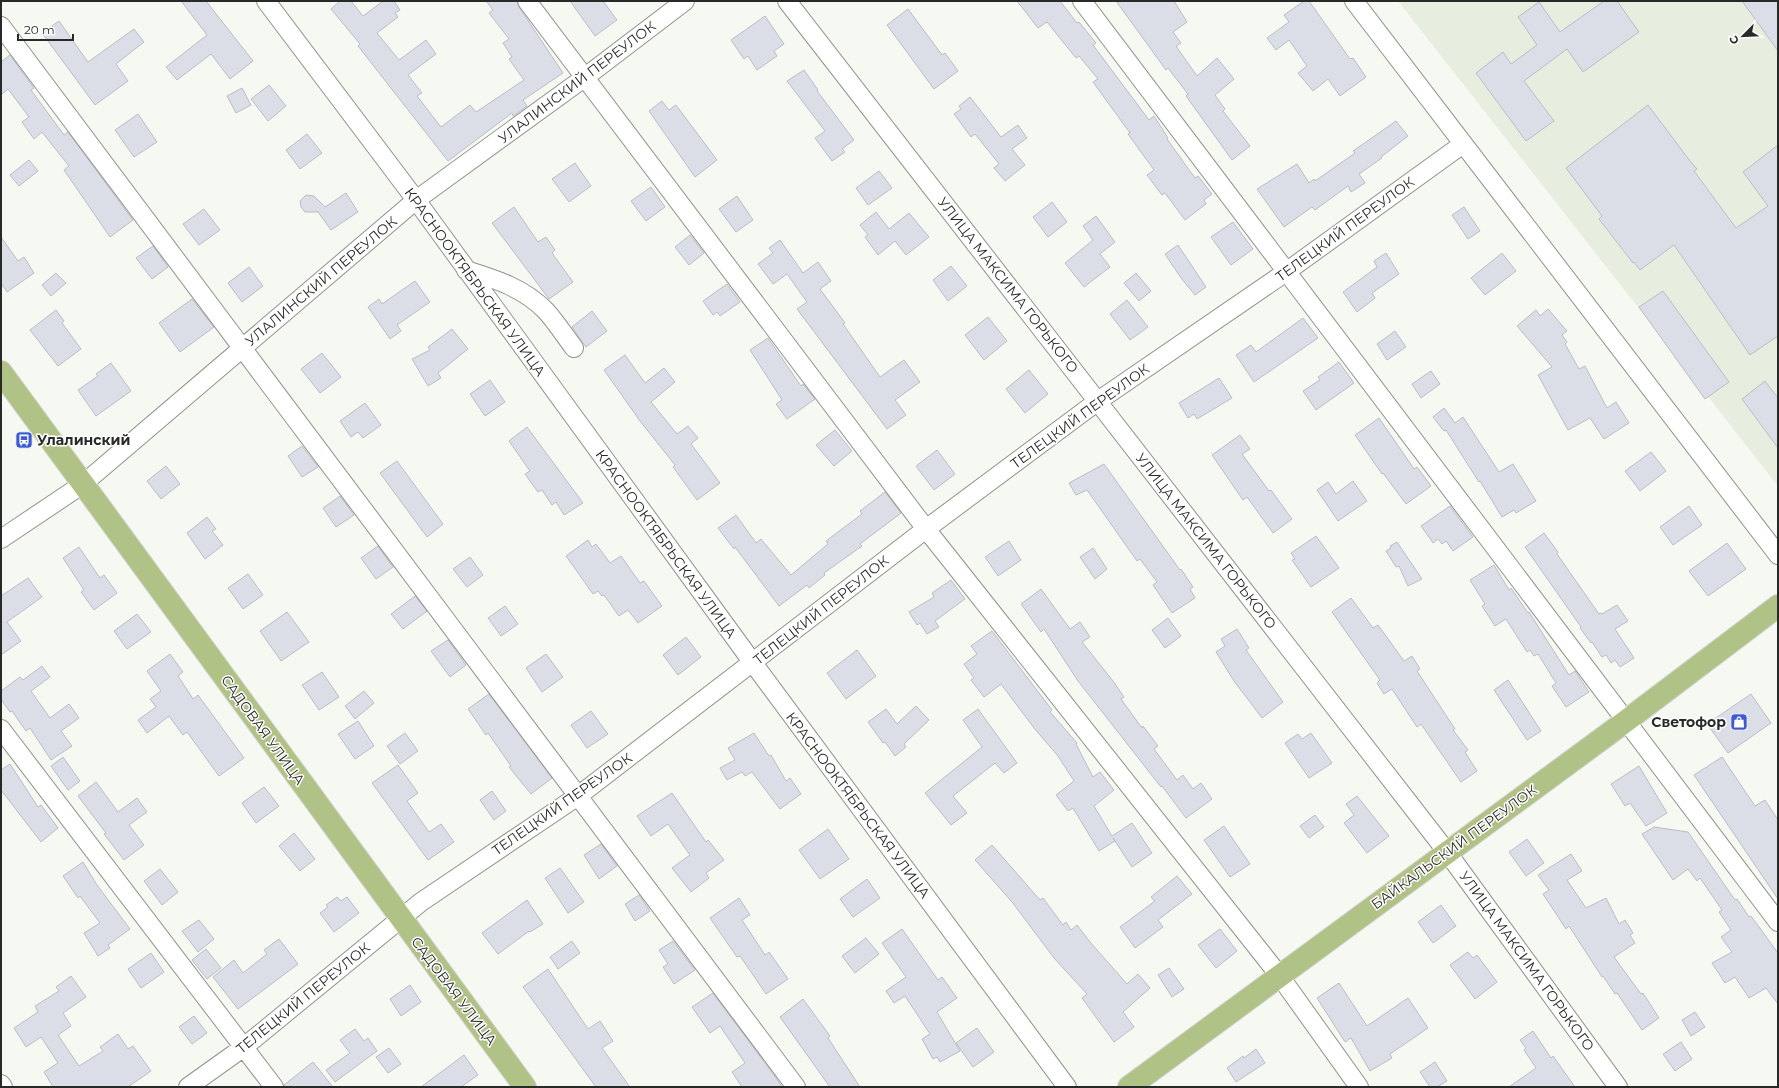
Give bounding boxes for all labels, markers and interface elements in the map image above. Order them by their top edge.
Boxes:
scale bar [18,16,73,42]
north arrow [1723,16,1763,56]
street label: УЛАЛИНСКИЙ ПЕРЕУЛОК [495,17,659,147]
text: 20 m [24,22,55,37]
text: С [1726,34,1742,47]
street label: ТЕЛЕЦКИЙ ПЕРЕУЛОК [1272,172,1418,285]
street label: КРАСНООКТЯБРЬСКАЯ УЛИЦА [400,184,550,380]
street label: УЛИЦА МАКСИМА ГОРЬКОГО [934,193,1082,377]
street label: УЛАЛИНСКИЙ ПЕРЕУЛОК [241,212,401,350]
street label: ТЕЛЕЦКИЙ ПЕРЕУЛОК [1007,359,1153,472]
bus stop icon: Улалинский [14,430,34,450]
place label: Улалинский [37,431,130,449]
street label: КРАСНООКТЯБРЬСКАЯ УЛИЦА [591,446,741,642]
street label: УЛИЦА МАКСИМА ГОРЬКОГО [1132,449,1280,633]
street label: ТЕЛЕЦКИЙ ПЕРЕУЛОК [750,551,893,669]
street label: САДОВАЯ УЛИЦА [217,672,309,789]
street label: КРАСНООКТЯБРЬСКАЯ УЛИЦА [782,708,934,902]
shop icon: Светофор [1729,712,1749,732]
place label: Светофор [1651,713,1726,731]
street label: ТЕЛЕЦКИЙ ПЕРЕУЛОК [488,749,636,859]
street label: БАЙКАЛЬСКИЙ ПЕРЕУЛОК [1367,781,1541,913]
street label: УЛИЦА МАКСИМА ГОРЬКОГО [1456,867,1598,1055]
street label: САДОВАЯ УЛИЦА [407,933,501,1049]
street label: ТЕЛЕЦКИЙ ПЕРЕУЛОК [232,938,374,1058]

